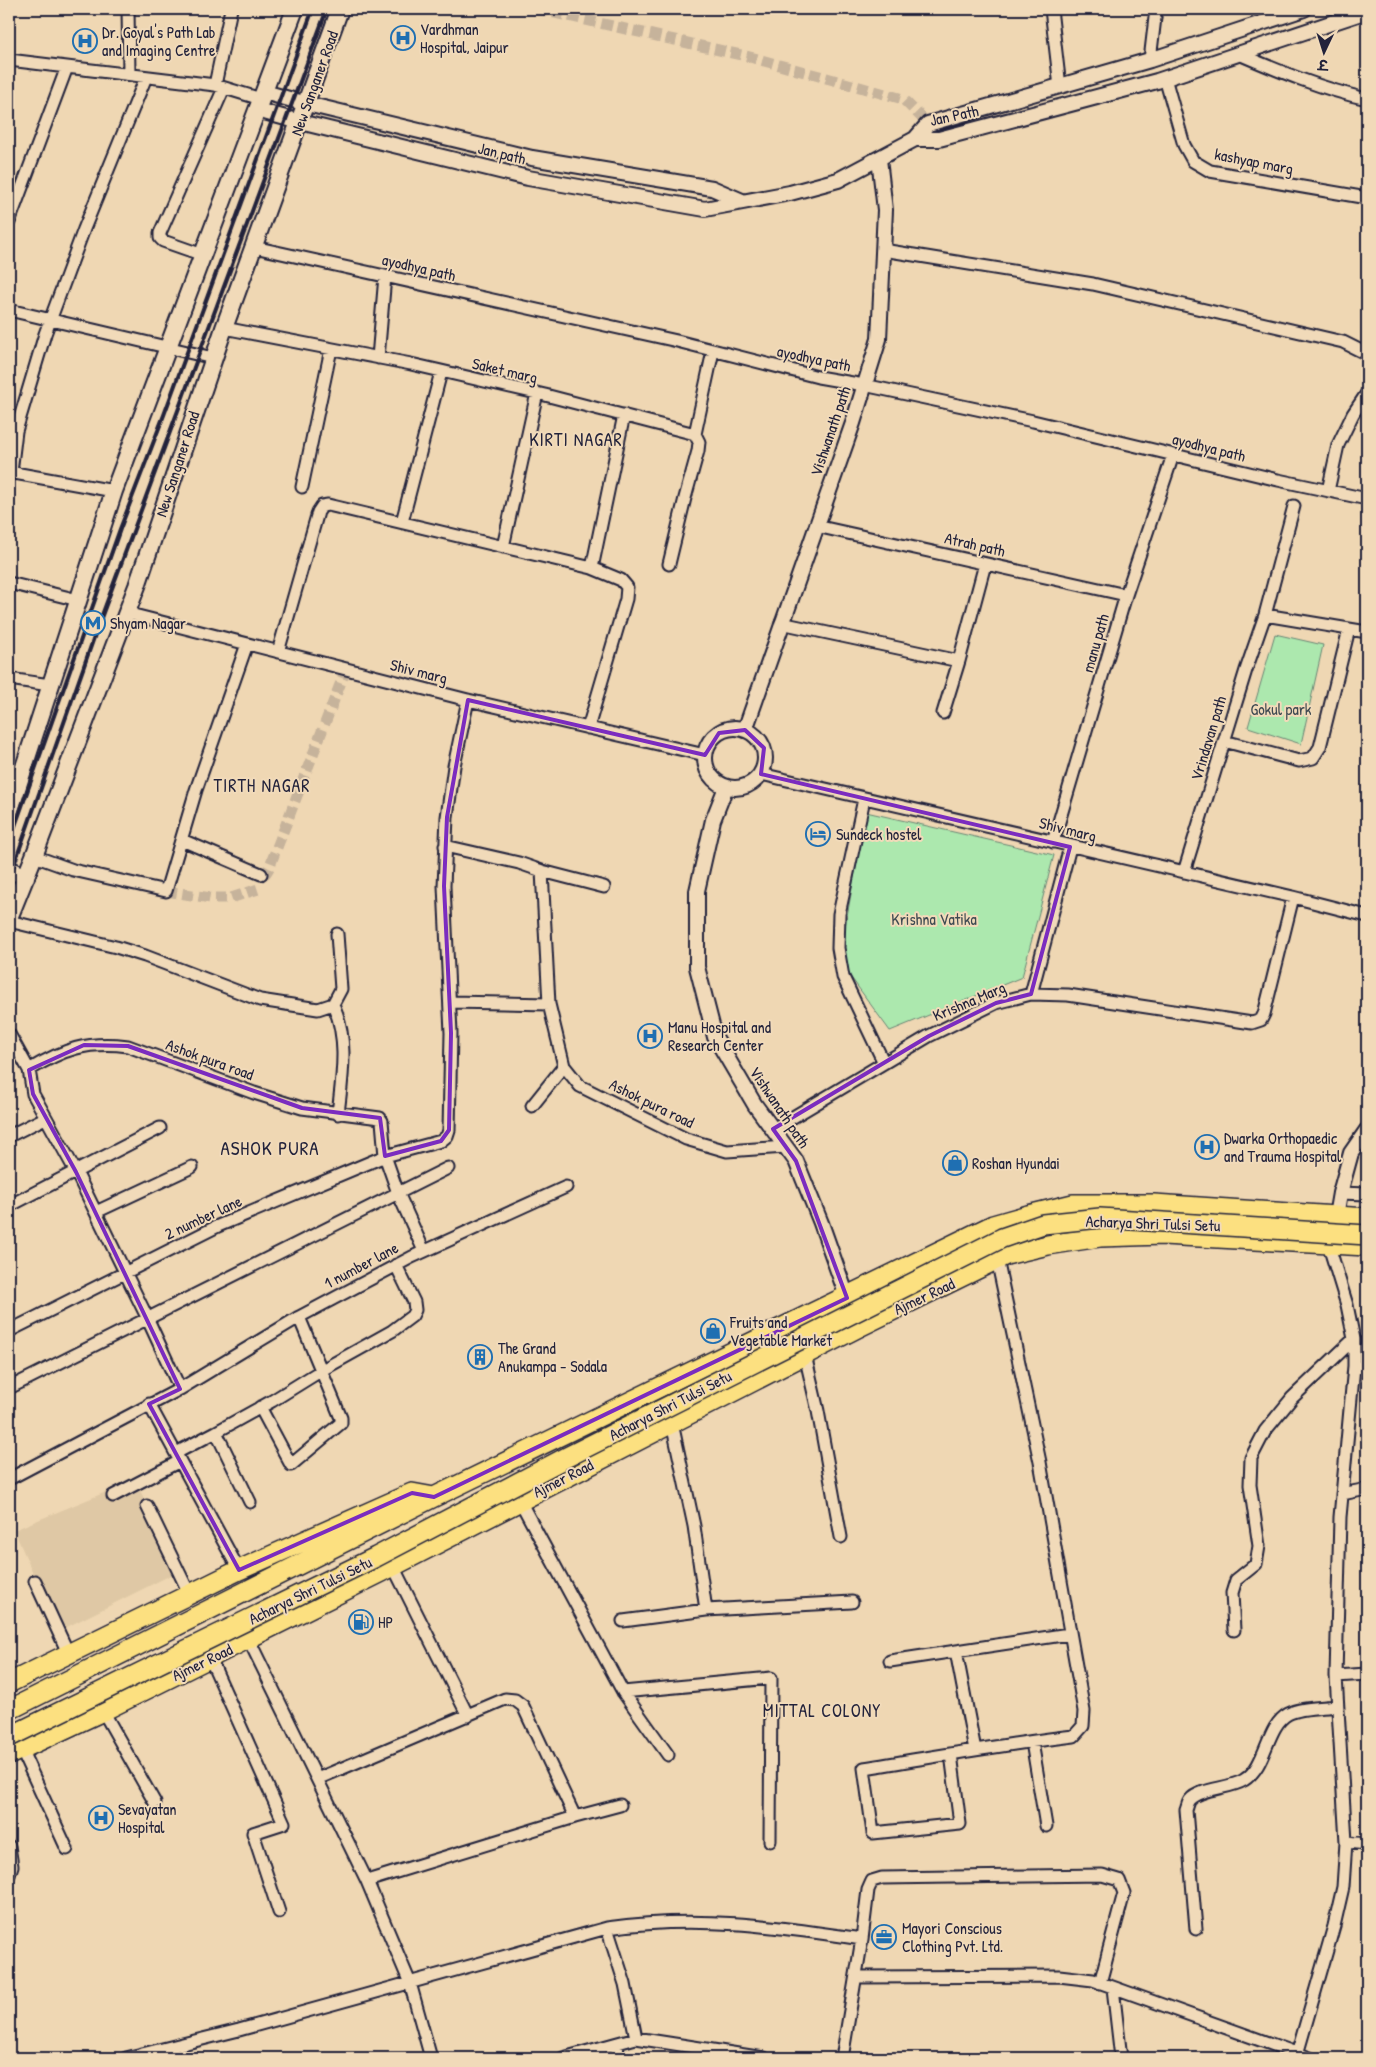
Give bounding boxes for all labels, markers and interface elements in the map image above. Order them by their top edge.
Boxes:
place label: Vardhman Hospital, Jaipur [420,18,509,58]
place label: Dr. Goyal's Path Lab and Imaging Centre [102,21,216,61]
hospital icon: Vardhman Hospital, Jaipur [390,25,416,51]
hospital icon: Dr. Goyal's Path Lab and Imaging Centre [72,28,98,54]
street label: New Sanganer Road [285,28,343,138]
north arrow [1298,28,1348,78]
text: उ [1316,56,1330,75]
street label: Jan Path [928,99,981,131]
street label: Jan path [476,136,528,170]
street label: kashyap marg [1213,143,1295,179]
street label: ayodhya path [380,248,458,286]
street label: ayodhya path [775,339,853,377]
street label: Saket marg [470,352,540,388]
street label: Vishwanath path [804,383,856,479]
street label: New Sanganer Road [150,408,204,520]
district label: KIRTI NAGAR [529,427,623,452]
street label: ayodhya path [1170,427,1248,467]
street label: Atrah path [943,526,1008,562]
metro station icon: Shyam Nagar [80,610,106,636]
street label: manu path [1076,611,1114,675]
place label: Shyam Nagar [110,612,186,634]
street label: Shiv marg [388,653,450,689]
street label: Vrindavan path [1185,693,1231,783]
park label: Gokul park [1250,698,1312,720]
district label: TIRTH NAGAR [214,773,310,798]
street label: Shiv marg [1037,811,1099,847]
hotel icon: Sundeck hostel [805,821,831,847]
place label: Sundeck hostel [836,823,922,845]
park label: Krishna Vatika [891,908,977,930]
street label: Krishna Marg [929,976,1009,1026]
place label: Manu Hospital and Research Center [668,1016,771,1056]
hospital icon: Manu Hospital and Research Center [637,1023,663,1049]
street label: Ashok pura road [163,1033,257,1085]
street label: Vishwanath path [745,1062,816,1152]
street label: Ashok pura road [606,1073,698,1133]
place label: Dwarka Orthopaedic and Trauma Hospital [1224,1127,1342,1167]
hospital icon: Dwarka Orthopaedic and Trauma Hospital [1194,1134,1220,1160]
district label: ASHOK PURA [220,1135,320,1161]
shop icon: Roshan Hyundai [942,1150,968,1176]
place label: Roshan Hyundai [972,1152,1060,1174]
street label: 2 number lane [161,1189,246,1244]
street label: Acharya Shri Tulsi Setu [1085,1210,1221,1236]
street label: 1 number lane [320,1236,402,1294]
street label: Ajmer Road [890,1272,958,1320]
place label: Fruits and Vegetable Market [729,1311,832,1351]
shop icon: Fruits and Vegetable Market [700,1318,726,1344]
place label: The Grand Anukampa - Sodala [498,1337,607,1377]
building icon: The Grand Anukampa - Sodala [467,1344,493,1370]
street label: Acharya Shri Tulsi Setu [605,1364,735,1445]
street label: Ajmer Road [529,1453,597,1503]
street label: Acharya Shri Tulsi Setu [245,1550,376,1629]
fuel station icon: HP [348,1609,374,1635]
place label: HP [378,1611,393,1633]
street label: Ajmer Road [168,1638,236,1686]
district label: MITTAL COLONY [763,1698,881,1723]
place label: Sevayatan Hospital [118,1798,176,1838]
hospital icon: Sevayatan Hospital [88,1805,114,1831]
place label: Mayori Conscious Clothing Pvt. Ltd. [902,1917,1003,1957]
office icon: Mayori Conscious Clothing Pvt. Ltd. [871,1924,897,1950]

